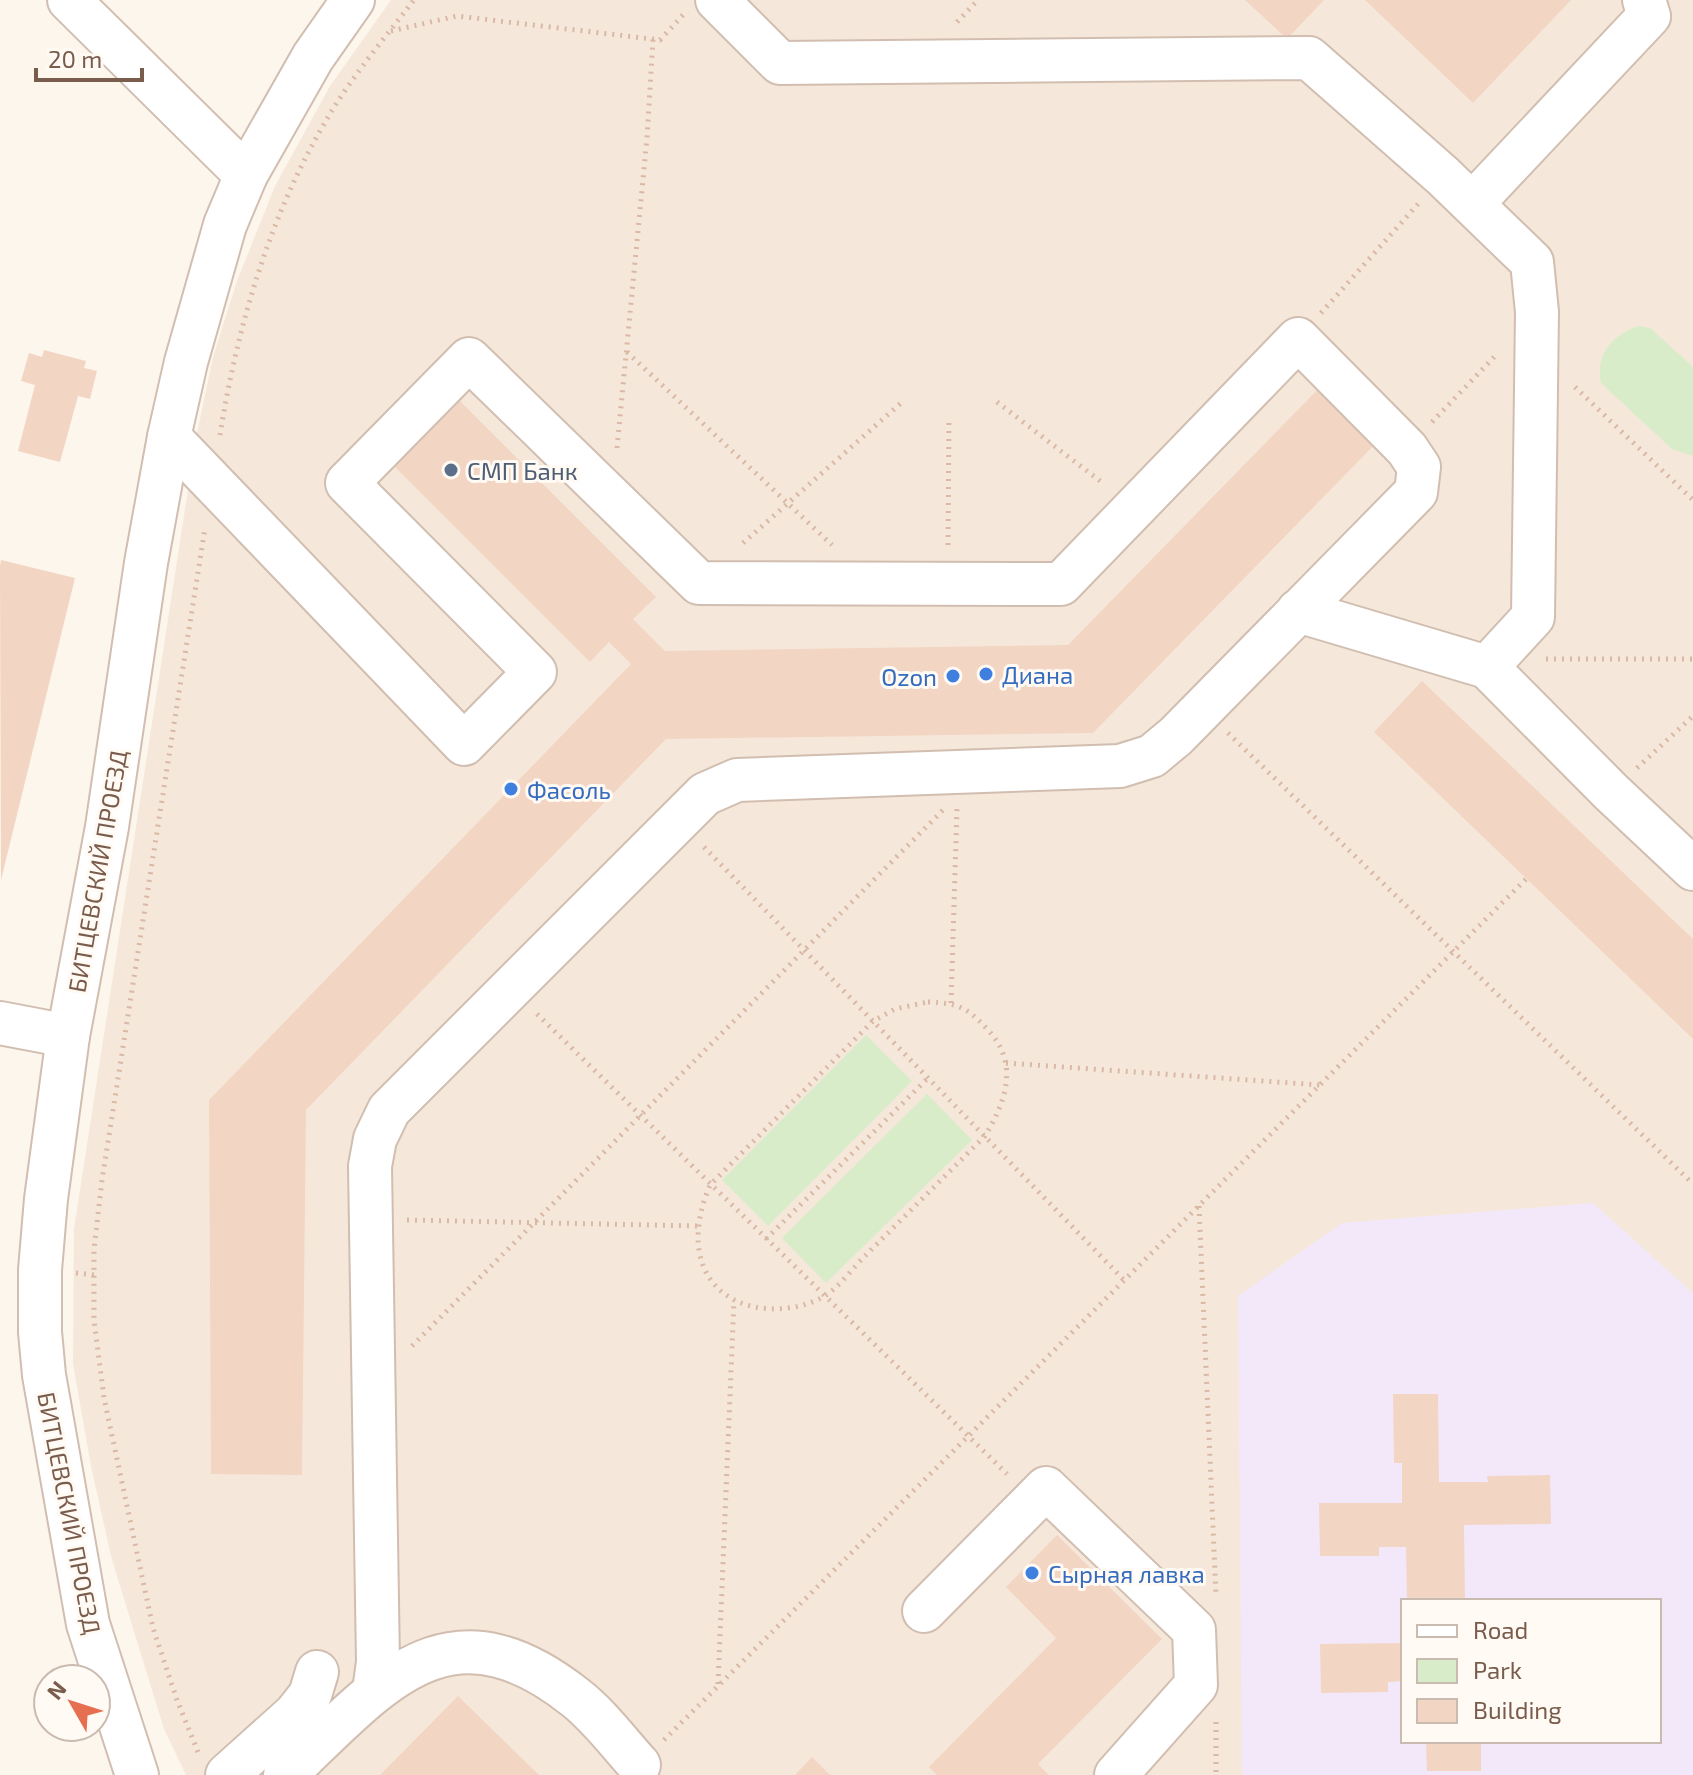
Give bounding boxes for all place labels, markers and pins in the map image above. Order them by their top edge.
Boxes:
place label: СМП Банк [467,456,578,485]
marker: СМП Банк [442,461,460,479]
place label: Диана [1002,660,1073,689]
place label: Ozon [881,662,937,691]
marker: Диана [977,665,995,683]
marker: Ozon [944,667,962,685]
place label: Фасоль [527,775,611,804]
marker: Фасоль [502,780,520,798]
place label: Сырная лавка [1048,1559,1205,1588]
marker: Сырная лавка [1023,1564,1041,1582]

